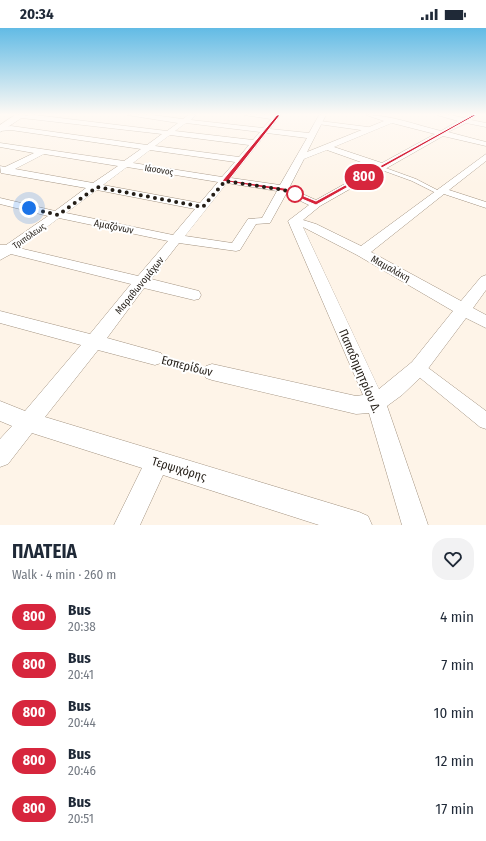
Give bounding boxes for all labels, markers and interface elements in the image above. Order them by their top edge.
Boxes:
text: 20:34 [20,5,54,23]
street label: Ιάσονος [144,163,174,177]
line badge: 800 [341,164,387,190]
text: 800 [353,168,375,185]
unlabelled marker [286,185,304,203]
your location [19,198,39,218]
street label: Αμαζόνων [93,216,135,237]
street label: Τριπόλεως [11,221,48,251]
street label: Μαμαλάκη [369,252,413,285]
street label: Μαραθωνομάχων [112,253,167,317]
street label: Παπαδημητρίου Δ. [336,327,384,415]
street label: Εσπερίδων [160,353,215,379]
street label: Τερψιχόρης [150,454,208,484]
button: heart [432,538,474,580]
text: ΠΛΑΤΕΙΑ [12,540,77,563]
text: Walk · 4 min · 260 m [12,567,116,582]
text: Bus [68,601,91,619]
text: 800 [23,608,45,625]
text: 4 min [440,608,474,626]
text: 20:38 [68,619,96,634]
text: Bus [68,649,91,667]
text: 800 [23,656,45,673]
text: 7 min [441,656,474,674]
text: 20:41 [68,667,94,682]
text: Bus [68,697,91,715]
text: 800 [23,704,45,721]
text: 10 min [434,704,474,722]
text: 20:44 [68,715,96,730]
text: Bus [68,745,91,763]
text: 800 [23,752,45,769]
text: 12 min [435,752,474,770]
text: 20:46 [68,763,96,778]
text: Bus [68,793,91,811]
text: 800 [23,800,45,817]
text: 17 min [435,800,474,818]
text: 20:51 [68,811,94,826]

